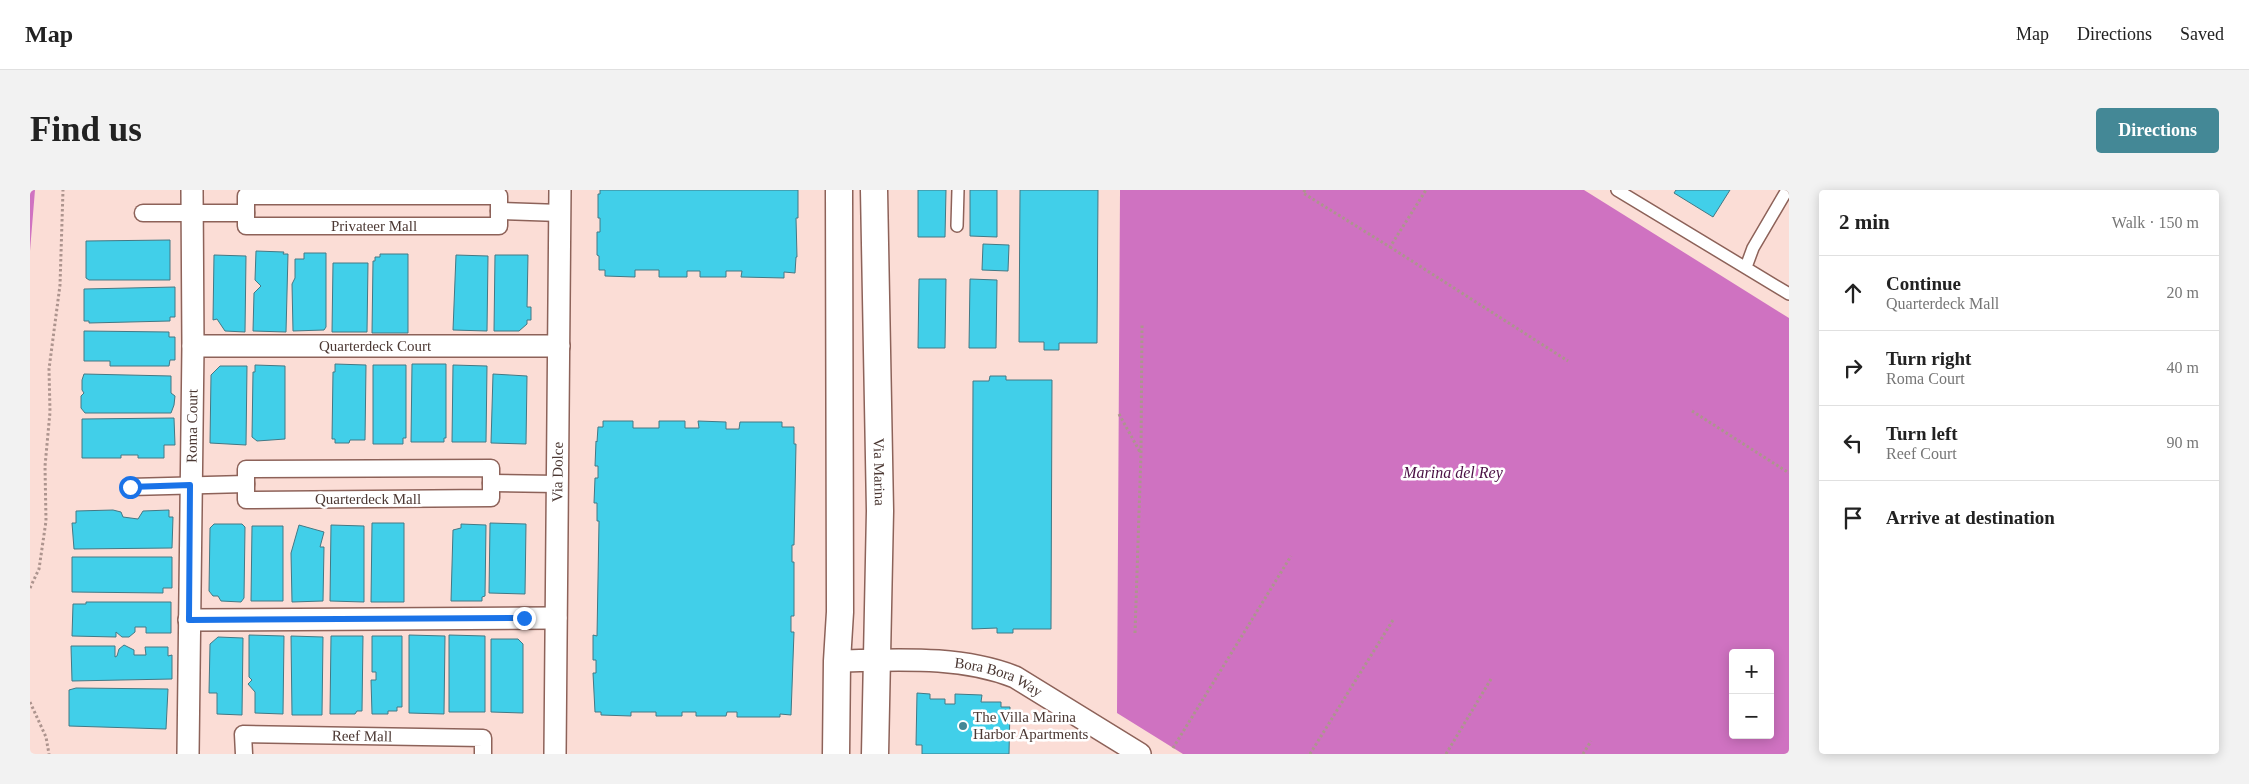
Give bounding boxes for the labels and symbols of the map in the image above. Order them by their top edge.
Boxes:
street label: Privateer Mall [331,218,417,234]
street label: Quarterdeck Court [319,338,432,354]
street label: Roma Court [184,388,200,463]
street label: Via Marina [871,438,888,506]
street label: Via Dolce [549,441,566,502]
water label: Marina del Rey [1402,464,1504,482]
route start [119,476,142,499]
street label: Quarterdeck Mall [315,491,421,507]
route end [513,607,536,630]
street label: Bora Bora Way [953,655,1046,700]
place label: The Villa Marina Harbor Apartments [973,709,1089,742]
marker: The Villa Marina Harbor Apartments [957,720,969,732]
street label: Reef Mall [332,727,392,744]

